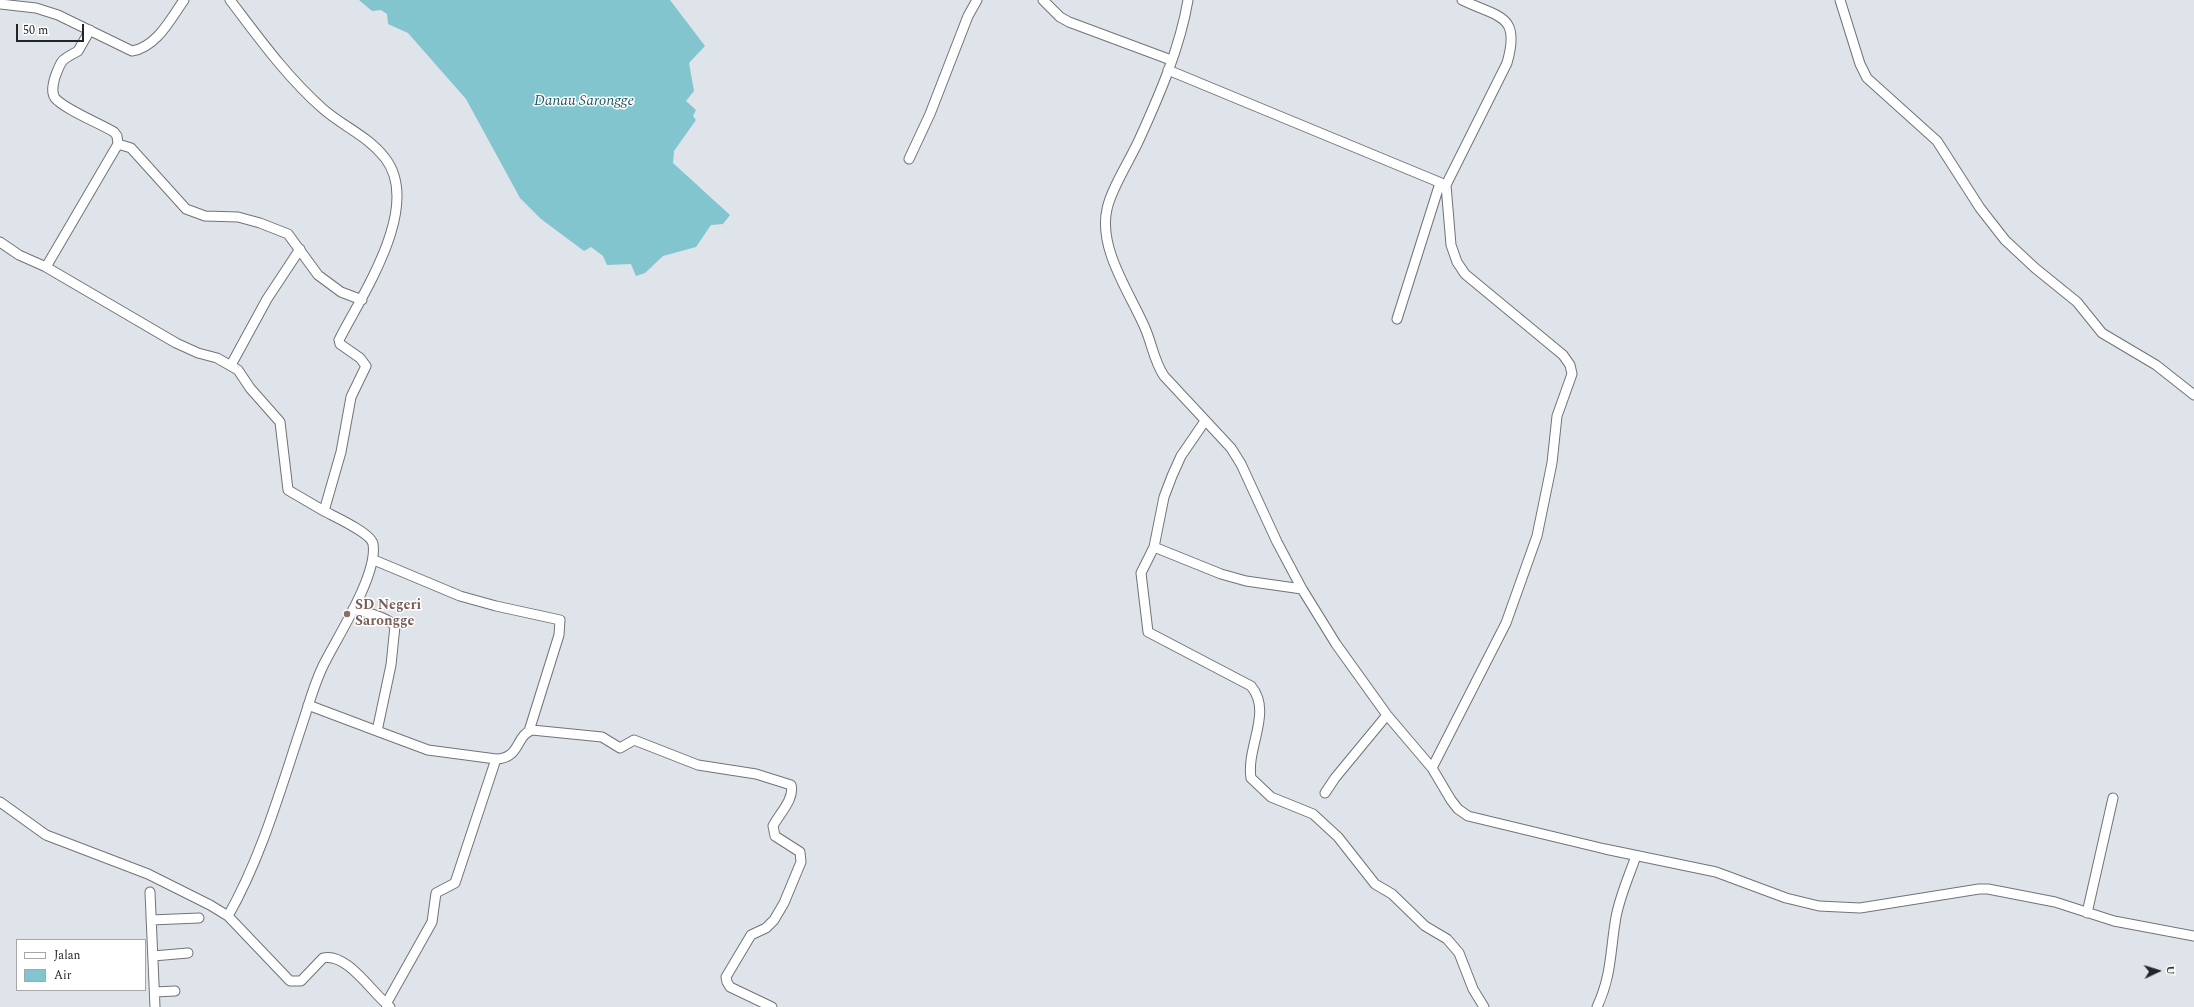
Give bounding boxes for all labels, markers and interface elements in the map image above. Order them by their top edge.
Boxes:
scale bar [18,16,86,42]
text: 50 m [23,21,48,40]
water label: Danau Sarongge [534,93,634,111]
place label: SD Negeri Sarongge [355,598,421,630]
marker: SD Negeri Sarongge [342,609,352,619]
legend [16,939,146,991]
text: Jalan [54,946,81,965]
north arrow [2138,951,2178,991]
text: U [2162,965,2179,975]
text: Air [54,966,72,985]

